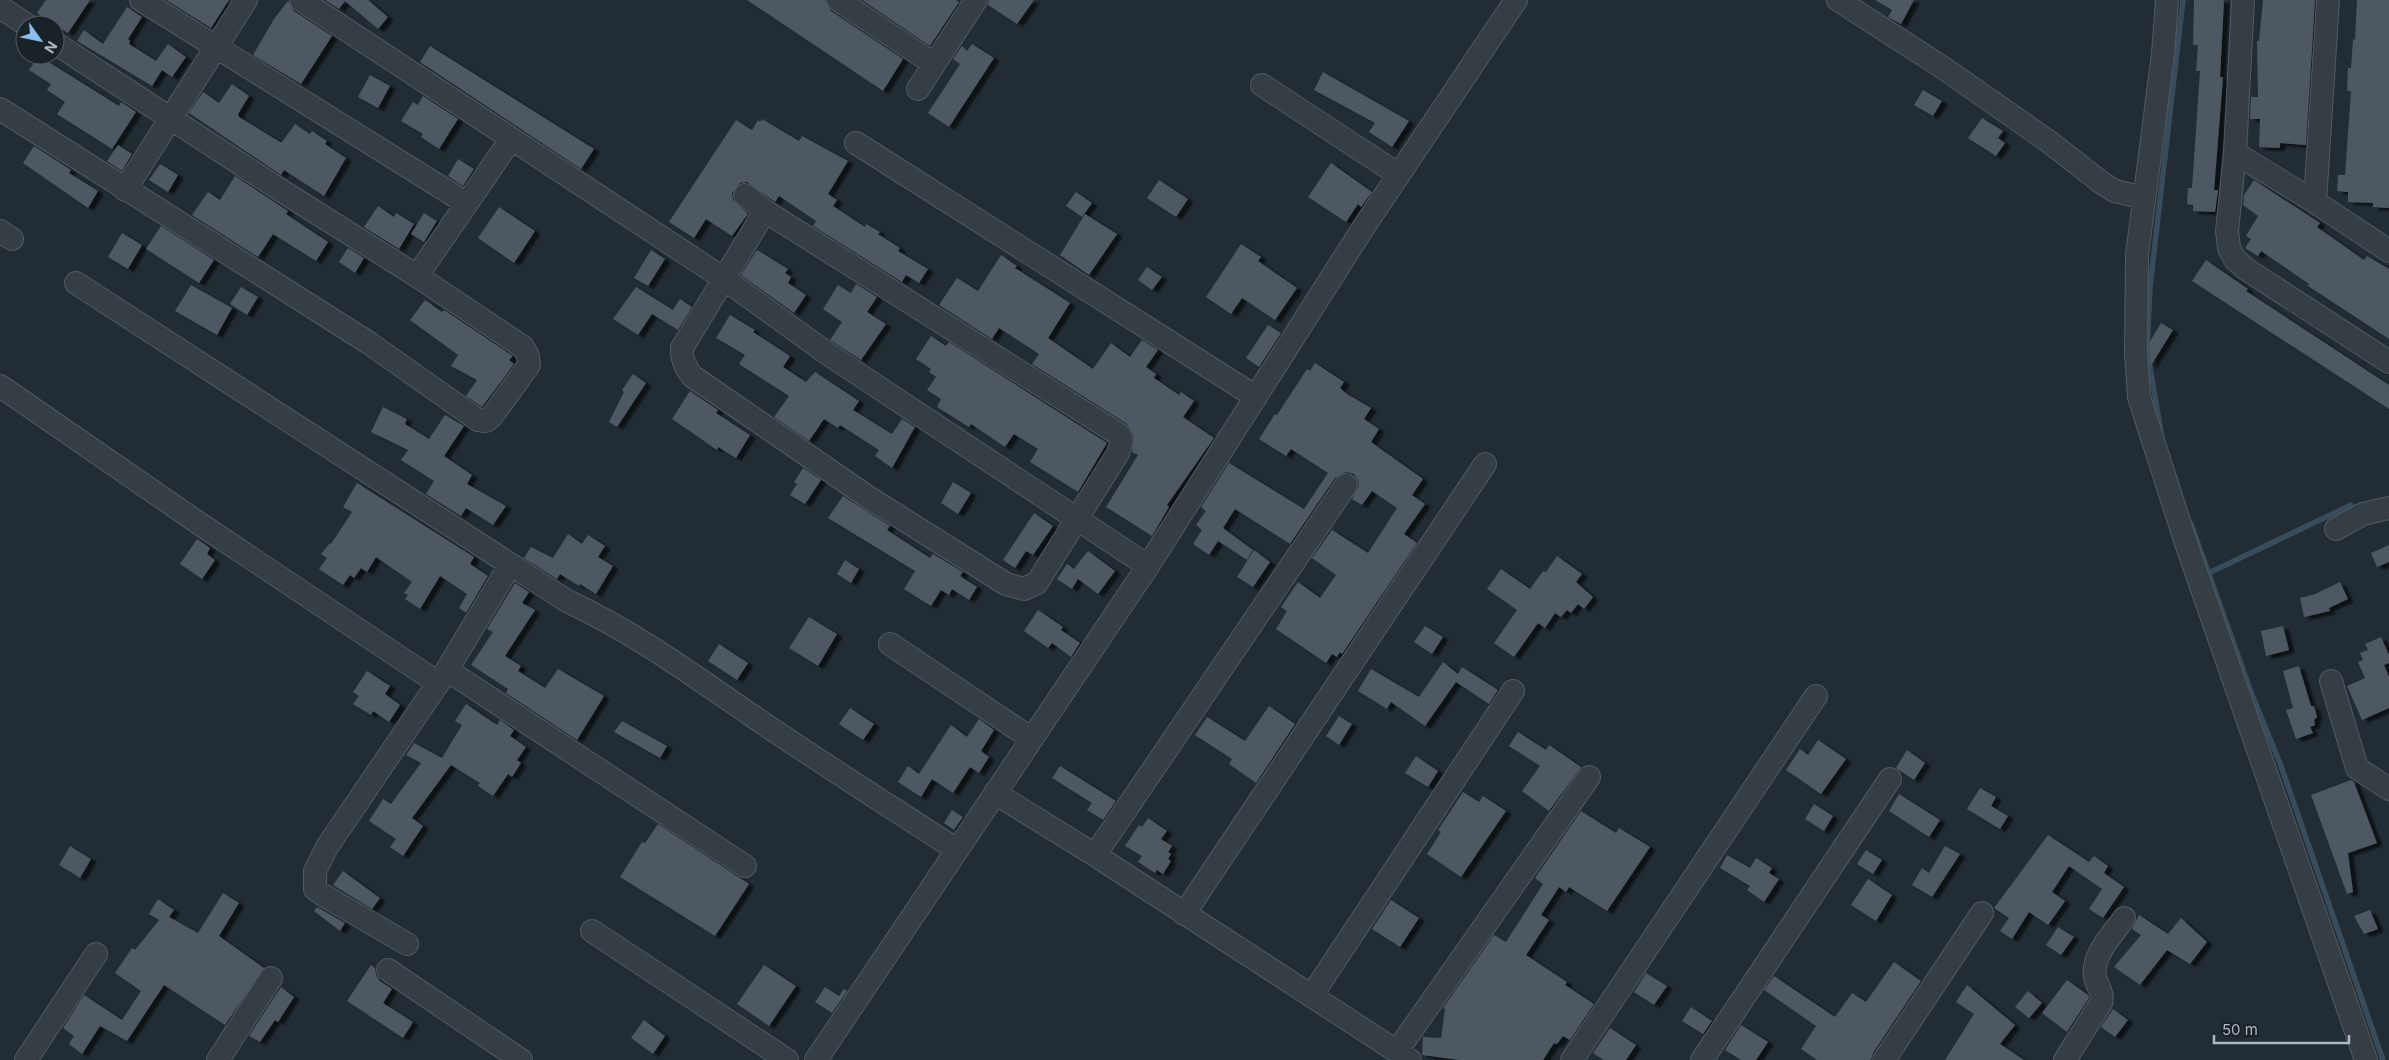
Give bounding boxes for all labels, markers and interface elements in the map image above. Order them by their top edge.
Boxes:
north arrow [15,15,65,65]
text: N [41,38,61,56]
scale bar [2214,1012,2349,1044]
text: 50 m [2222,1020,2258,1039]

